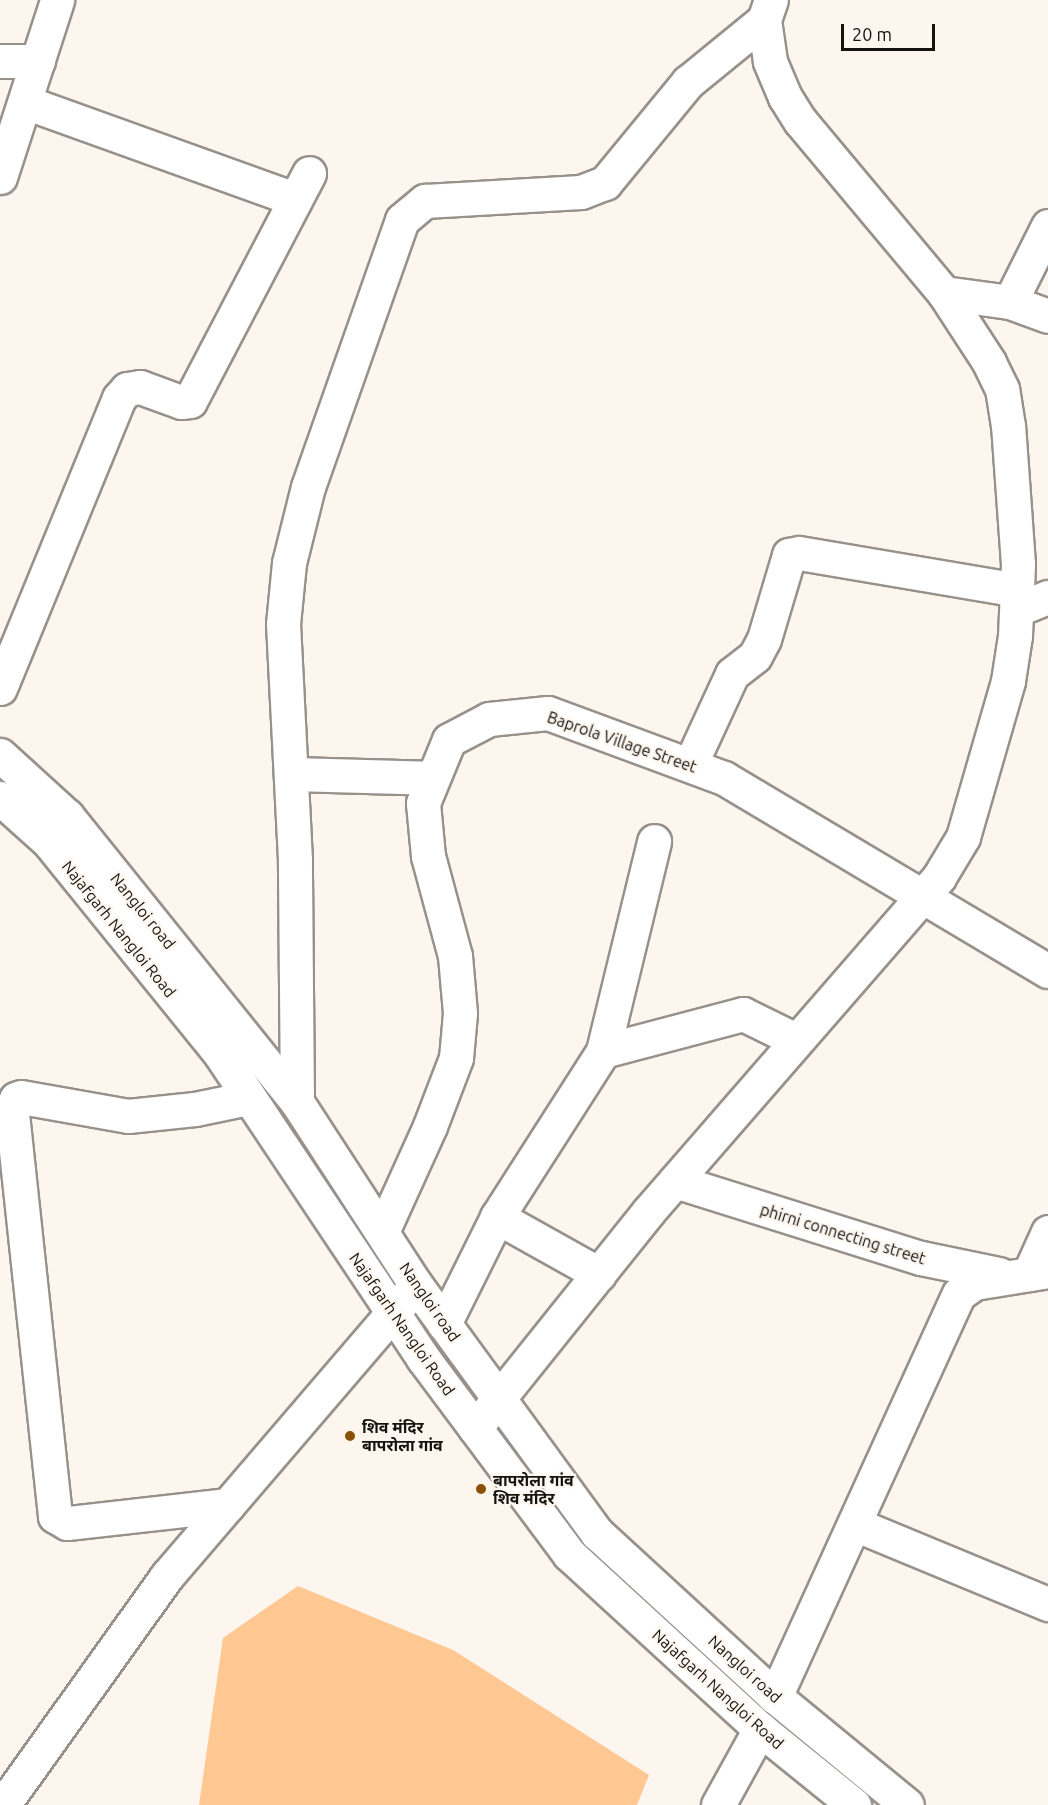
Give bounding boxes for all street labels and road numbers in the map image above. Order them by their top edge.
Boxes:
street label: Baprola Village Street [545,707,699,777]
street label: Najafgarh Nangloi Road [58,857,180,1001]
street label: Nangloi road [107,869,179,953]
street label: phirni connecting street [758,1200,928,1268]
street label: Najafgarh Nangloi Road [345,1249,459,1399]
street label: Nangloi road [396,1259,464,1345]
street label: Najafgarh Nangloi Road [648,1625,788,1753]
street label: Nangloi road [704,1631,786,1707]

